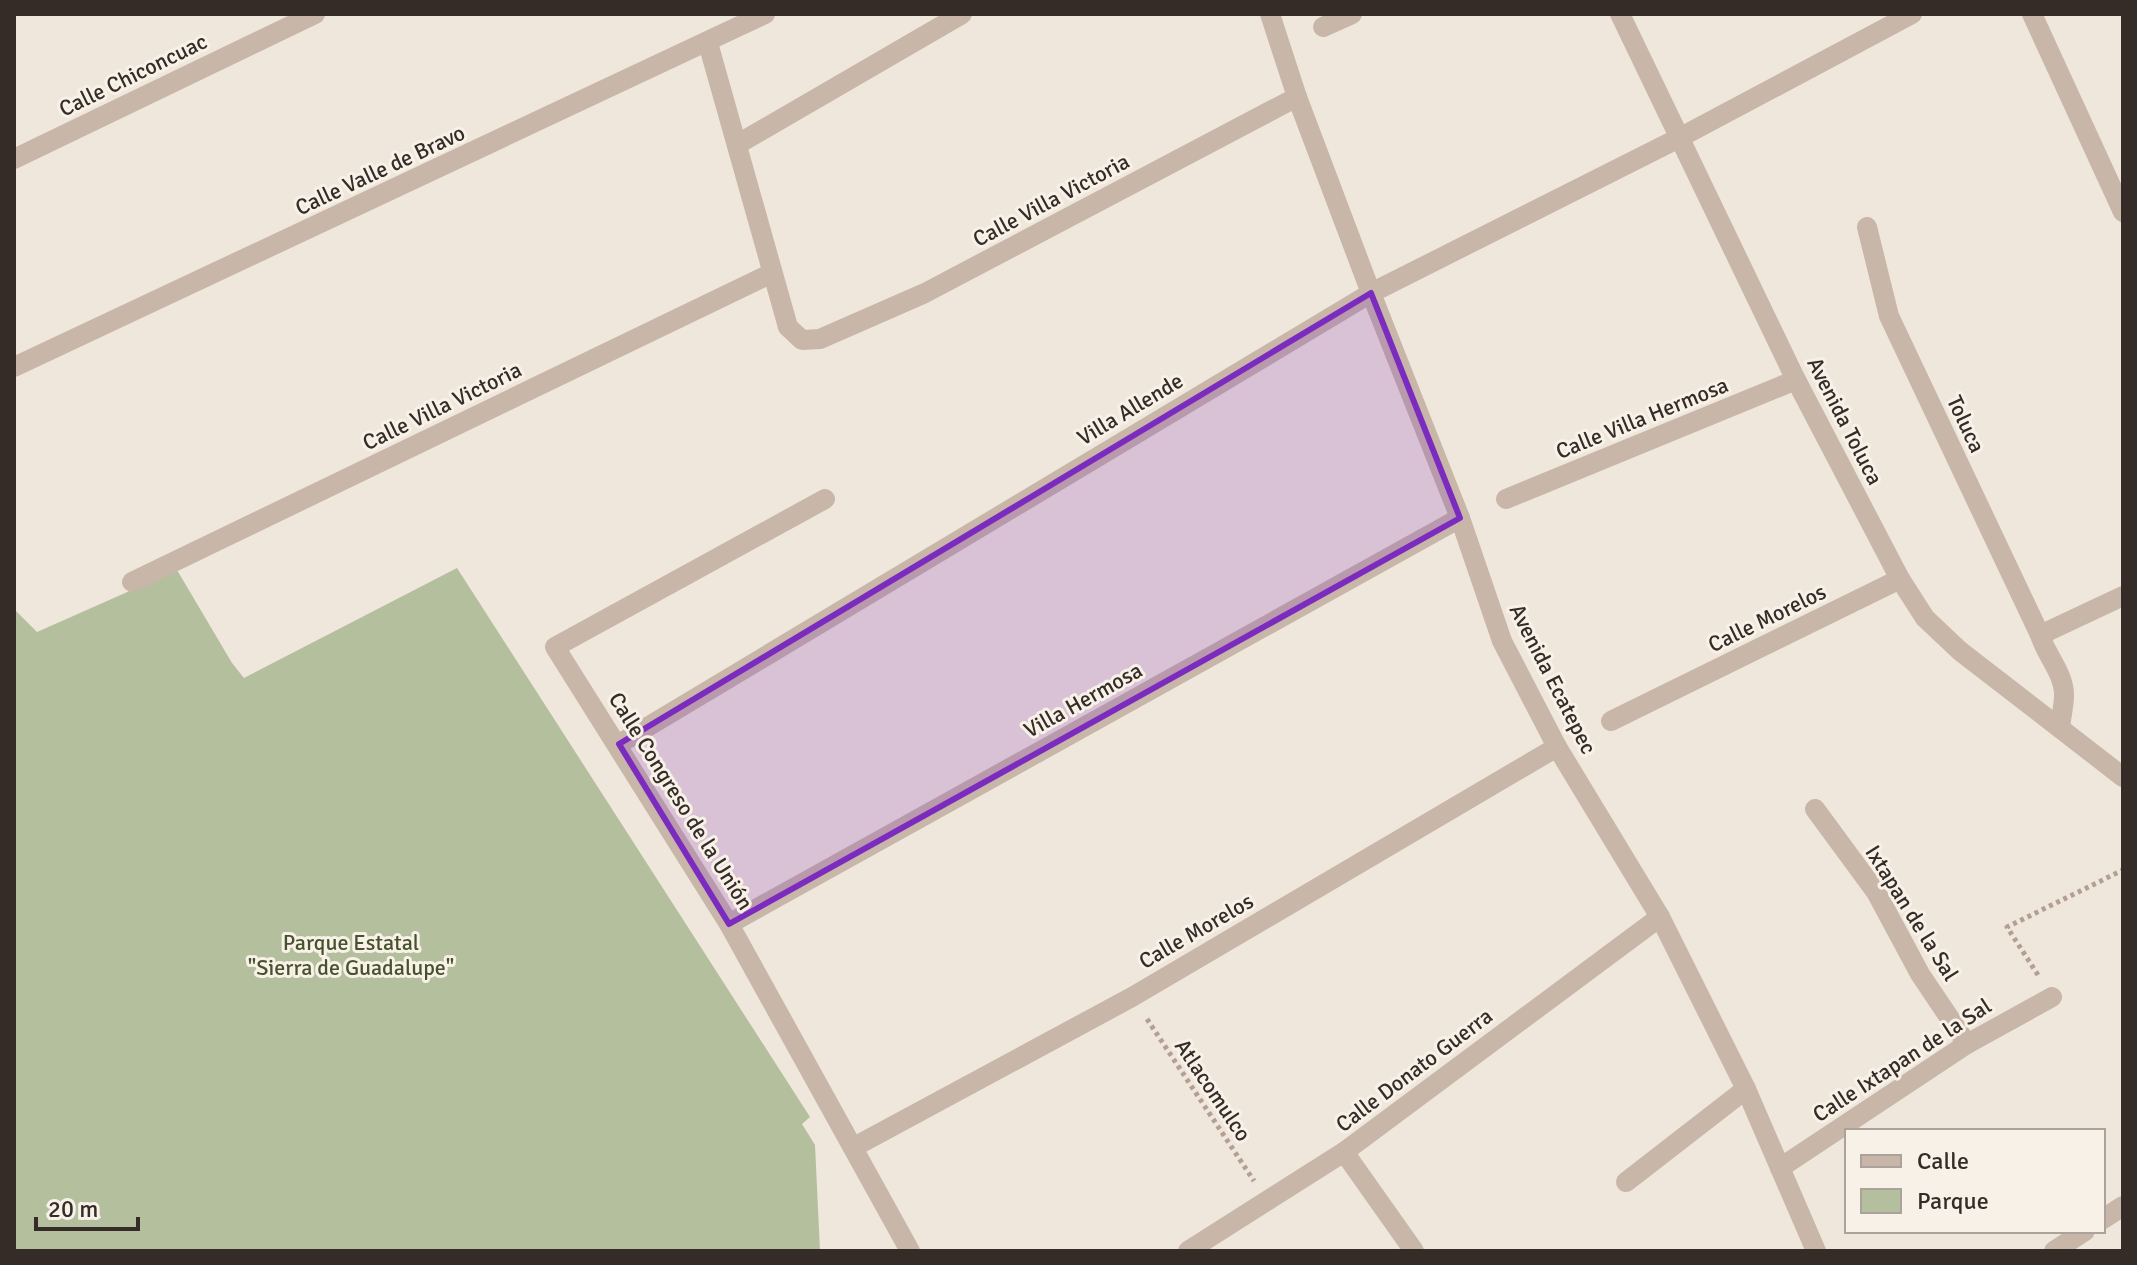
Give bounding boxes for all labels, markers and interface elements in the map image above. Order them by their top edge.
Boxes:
street label: Calle Chiconcuac [55,27,211,123]
street label: Calle Valle de Bravo [291,119,469,221]
street label: Calle Villa Victoria [968,147,1134,253]
street label: Avenida Toluca [1801,353,1889,489]
street label: Calle Villa Victoria [358,356,526,456]
street label: Villa Allende [1072,367,1188,451]
street label: Calle Villa Hermosa [1552,371,1732,465]
street label: Toluca [1941,391,1991,457]
street label: Calle Morelos [1704,578,1830,658]
street label: Avenida Ecatepec [1504,600,1602,758]
street label: Villa Hermosa [1019,656,1147,744]
street label: Calle Congreso de la Unión [603,687,759,915]
street label: Ixtapan de la Sal [1859,840,1965,986]
street label: Calle Morelos [1134,887,1258,975]
park label: Parque Estatal "Sierra de Guadalupe" [248,929,454,981]
street label: Calle Ixtapan de la Sal [1808,992,1996,1128]
street label: Calle Donato Guerra [1330,1002,1498,1138]
street label: Atlacomulco [1169,1034,1257,1146]
legend [1845,1129,2105,1233]
text: Calle [1917,1146,1969,1176]
scale bar [36,1181,138,1231]
text: Parque [1917,1186,1989,1216]
text: 20 m [48,1194,98,1224]

